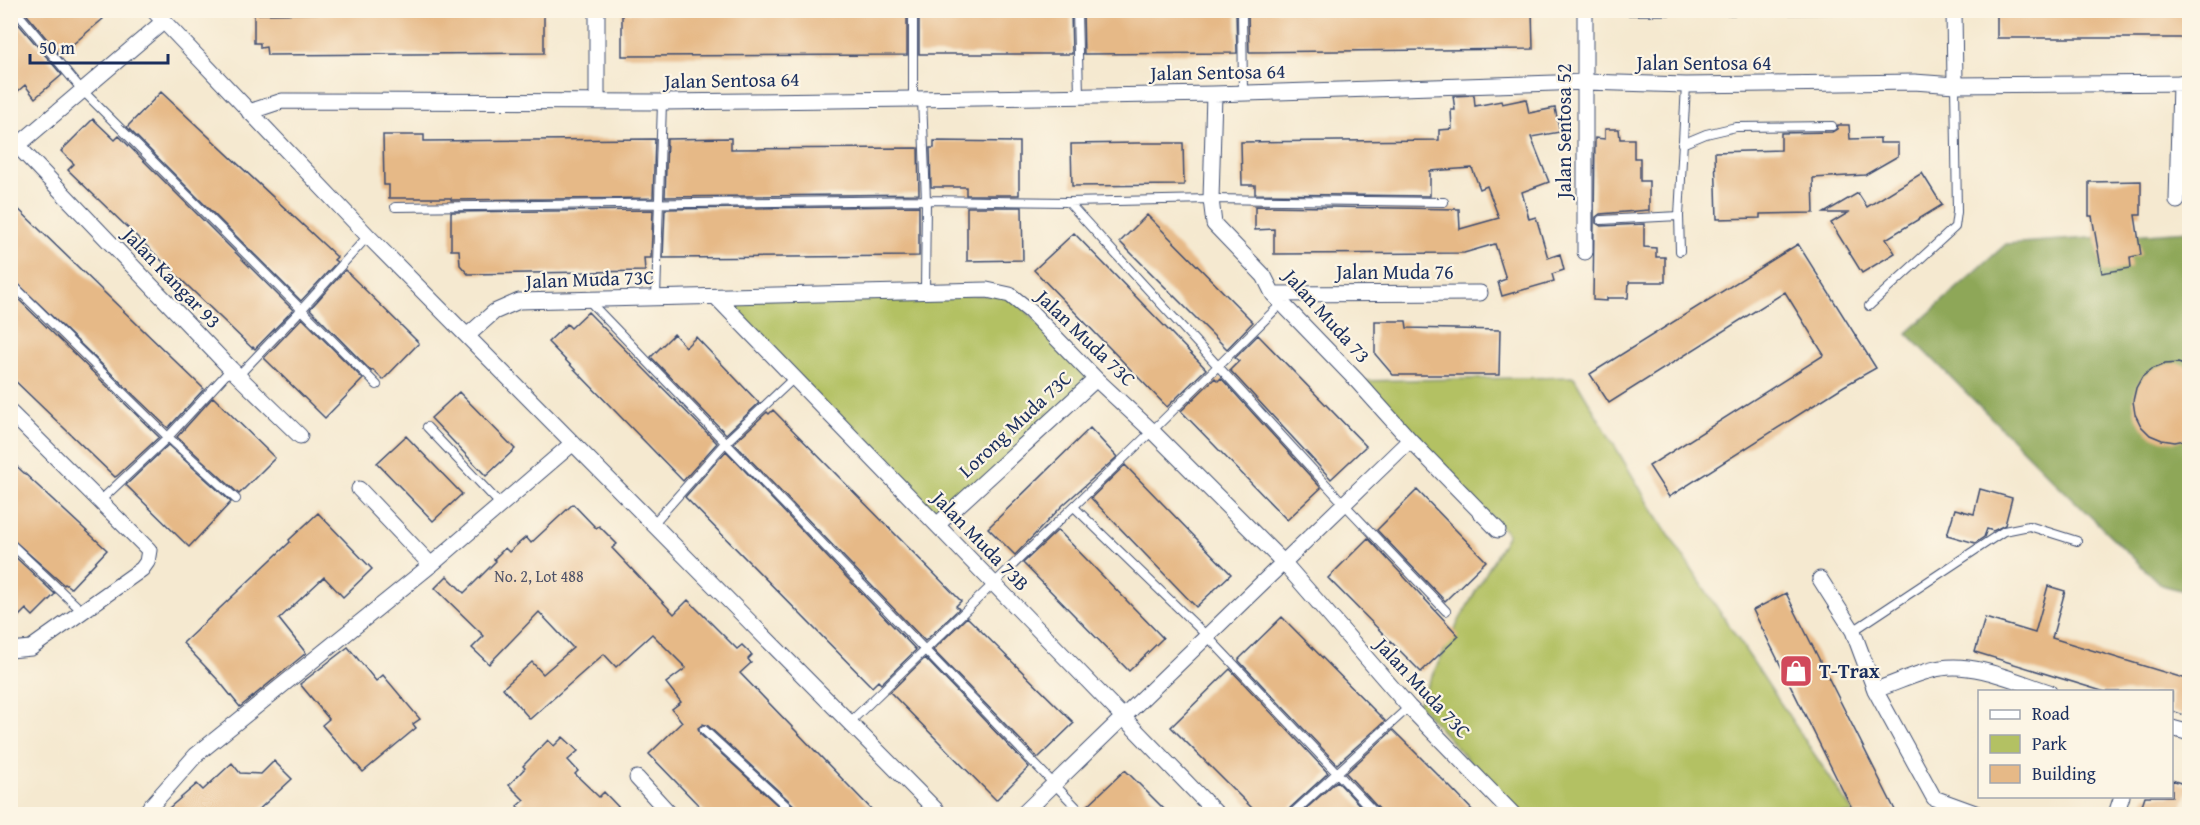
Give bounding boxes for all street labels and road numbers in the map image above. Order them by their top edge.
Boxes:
street label: Jalan Sentosa 64 [1633,48,1772,77]
street label: Jalan Sentosa 64 [1147,56,1286,87]
street label: Jalan Sentosa 52 [1549,63,1578,202]
street label: Jalan Sentosa 64 [661,64,800,95]
street label: Jalan Kangar 93 [115,219,228,335]
street label: Jalan Muda 76 [1333,257,1454,286]
street label: Jalan Muda 73 [1275,260,1377,369]
street label: Jalan Muda 73C [522,262,655,295]
street label: Jalan Muda 73C [1028,281,1143,393]
street label: Lorong Muda 73C [952,363,1078,484]
street label: Jalan Muda 73B [924,482,1037,597]
street label: Jalan Muda 73C [1367,629,1478,745]

